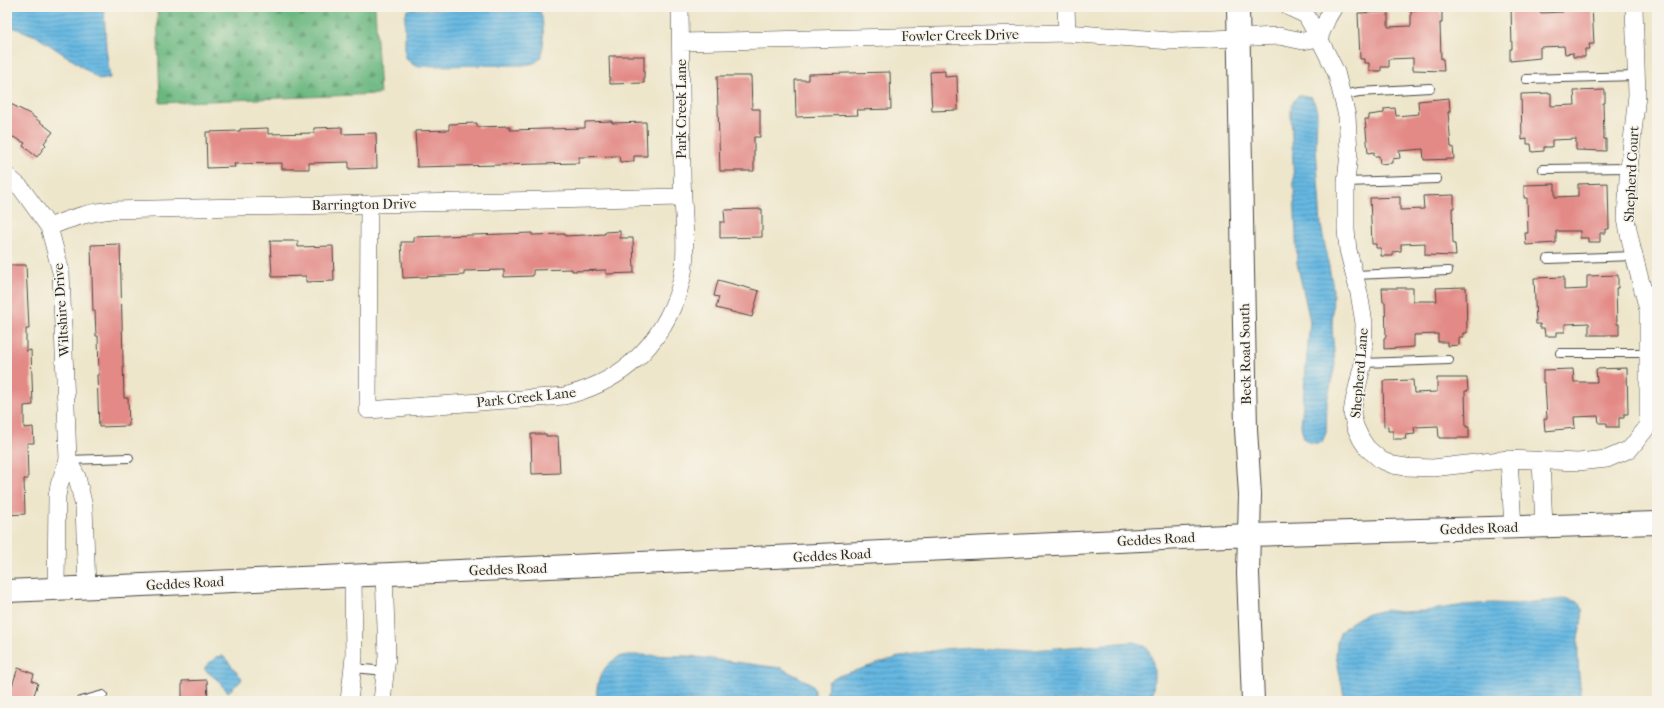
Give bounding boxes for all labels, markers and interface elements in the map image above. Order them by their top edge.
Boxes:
street label: Fowler Creek Drive [901,26,1019,45]
street label: Park Creek Lane [673,59,690,159]
street label: Shepherd Court [1621,126,1642,222]
street label: Barrington Drive [311,195,417,214]
street label: Wiltshire Drive [50,263,73,358]
street label: Beck Road South [1236,303,1255,405]
street label: Shepherd Lane [1347,327,1372,419]
street label: Park Creek Lane [475,384,577,411]
street label: Geddes Road [1440,519,1519,538]
street label: Geddes Road [1116,529,1196,550]
street label: Geddes Road [792,545,872,566]
street label: Geddes Road [469,560,548,579]
street label: Geddes Road [145,573,225,594]

